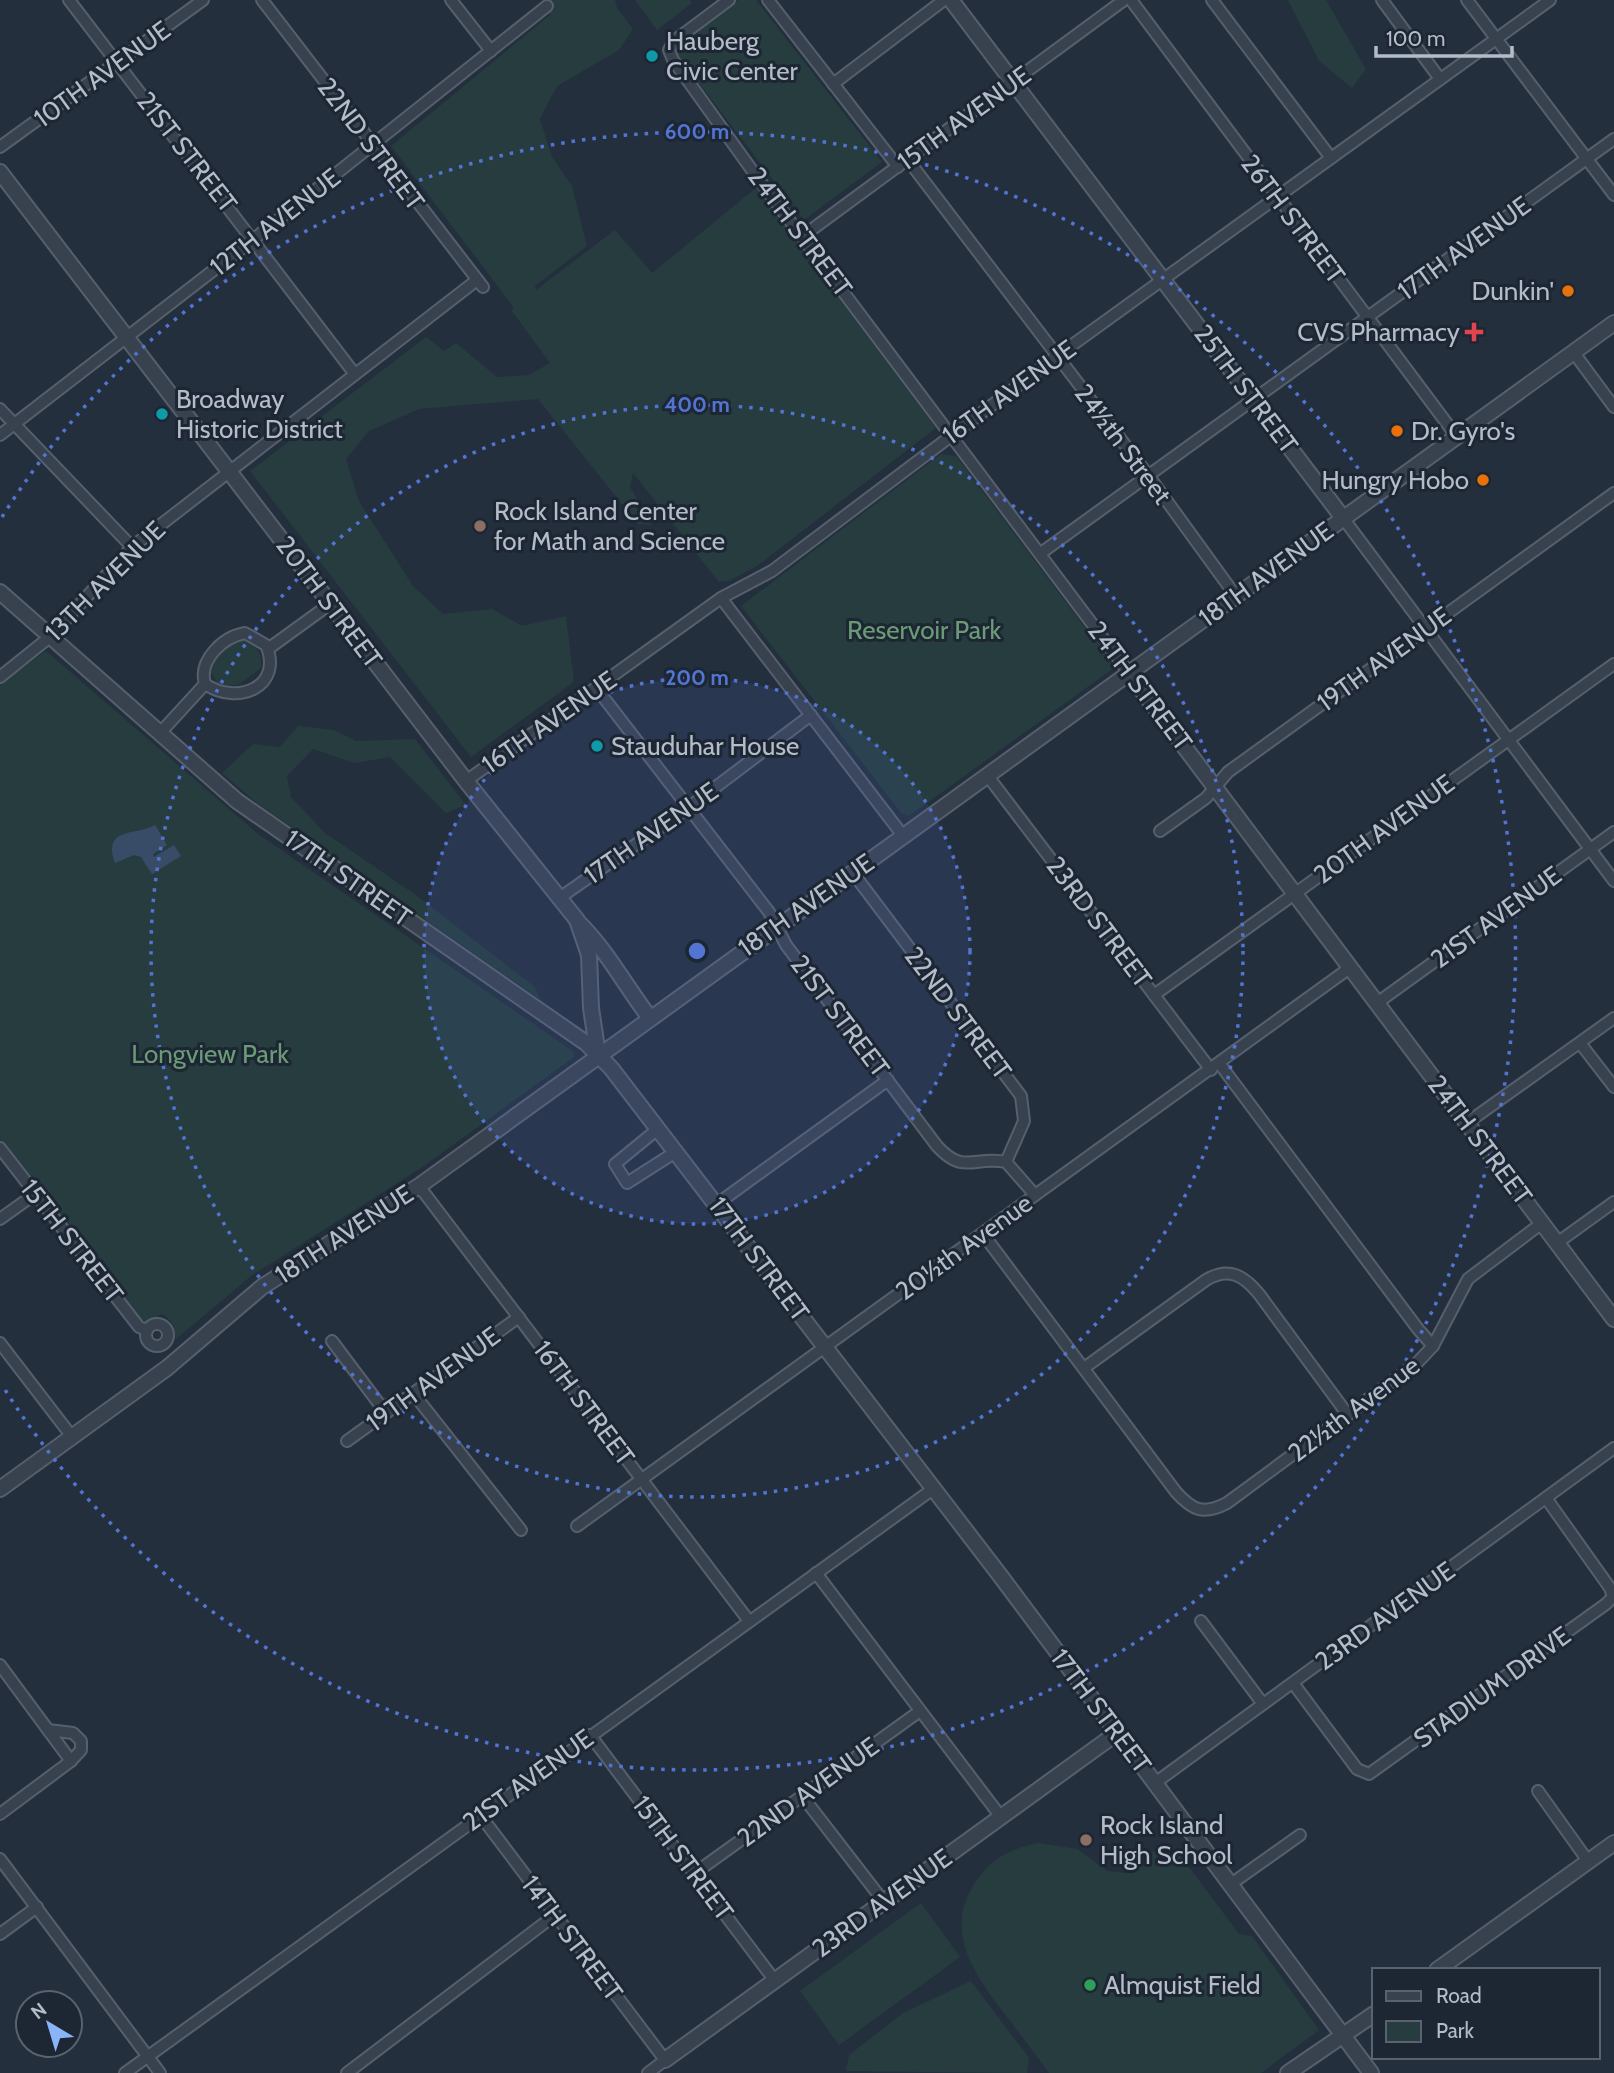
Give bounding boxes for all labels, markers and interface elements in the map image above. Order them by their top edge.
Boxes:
street label: 10TH AVENUE [28,14,176,134]
scale bar [1376,14,1512,58]
place label: Hauberg Civic Center [666,25,799,87]
text: 100 m [1386,26,1445,51]
marker: Hauberg Civic Center [644,48,660,64]
street label: 15TH AVENUE [891,59,1037,177]
street label: 22ND STREET [311,71,431,217]
street label: 21ST STREET [130,85,244,219]
text: 600 m [665,119,729,144]
street label: 26TH STREET [1234,148,1352,290]
street label: 12TH AVENUE [203,161,347,283]
street label: 24TH STREET [741,161,859,303]
street label: 17TH AVENUE [1391,189,1537,307]
place label: Dunkin' [1471,275,1554,307]
marker: Dunkin' [1560,283,1576,299]
place label: CVS Pharmacy [1297,316,1460,348]
street label: 25TH STREET [1187,318,1305,460]
marker: CVS Pharmacy [1466,324,1482,340]
street label: 16TH AVENUE [936,333,1082,451]
street label: 24½th Street [1068,378,1179,510]
place label: Broadway Historic District [176,383,343,445]
text: 400 m [664,392,730,417]
marker: Broadway Historic District [154,406,170,422]
place label: Dr. Gyro's [1411,415,1515,447]
marker: Dr. Gyro's [1389,423,1405,439]
place label: Hungry Hobo [1322,464,1469,496]
marker: Hungry Hobo [1475,472,1491,488]
place label: Rock Island Center for Math and Science [494,495,725,557]
street label: 13TH AVENUE [38,514,172,648]
street label: 18TH AVENUE [1192,514,1340,634]
marker: Rock Island Center for Math and Science [472,518,488,534]
street label: 20TH STREET [269,530,389,674]
street label: 19TH AVENUE [1311,600,1457,718]
park label: Reservoir Park [847,614,1001,646]
street label: 24TH STREET [1081,615,1199,757]
street label: 16TH AVENUE [475,664,623,780]
text: 200 m [665,665,729,690]
place label: Stauduhar House [611,730,799,762]
marker: Stauduhar House [589,738,605,754]
street label: 20TH AVENUE [1308,767,1460,891]
street label: 17TH AVENUE [578,775,724,891]
street label: 17TH STREET [278,823,418,933]
street label: 18TH AVENUE [732,846,880,964]
street label: 23RD STREET [1039,850,1159,994]
street label: 21ST AVENUE [1424,859,1568,975]
centre of rings [685,939,709,963]
street label: 22ND STREET [898,940,1018,1086]
street label: 21ST STREET [784,949,896,1083]
park label: Longview Park [131,1038,289,1070]
street label: 24TH STREET [1421,1069,1539,1211]
street label: 15TH STREET [14,1173,130,1309]
street label: 18TH AVENUE [269,1177,419,1291]
street label: 20½th Avenue [890,1187,1038,1307]
street label: 17TH STREET [702,1190,816,1328]
street label: 19TH AVENUE [360,1320,506,1438]
street label: 16TH STREET [527,1334,641,1472]
street label: 22½th Avenue [1282,1349,1426,1469]
street label: 23RD AVENUE [1309,1555,1461,1677]
street label: STADIUM DRIVE [1407,1619,1577,1755]
street label: 17TH STREET [1044,1642,1158,1780]
street label: 21ST AVENUE [456,1722,600,1838]
street label: 22ND AVENUE [731,1730,885,1854]
street label: 15TH STREET [626,1789,740,1927]
place label: Rock Island High School [1100,1809,1232,1871]
marker: Rock Island High School [1078,1832,1094,1848]
street label: 23RD AVENUE [806,1842,958,1964]
street label: 14TH STREET [515,1869,630,2007]
legend [1372,1968,1600,2059]
place label: Almquist Field [1104,1969,1260,2001]
marker: Almquist Field [1082,1977,1098,1993]
text: Road [1436,1983,1482,2008]
north arrow [14,1989,84,2059]
text: N [26,1998,51,2024]
text: Park [1436,2018,1474,2043]

